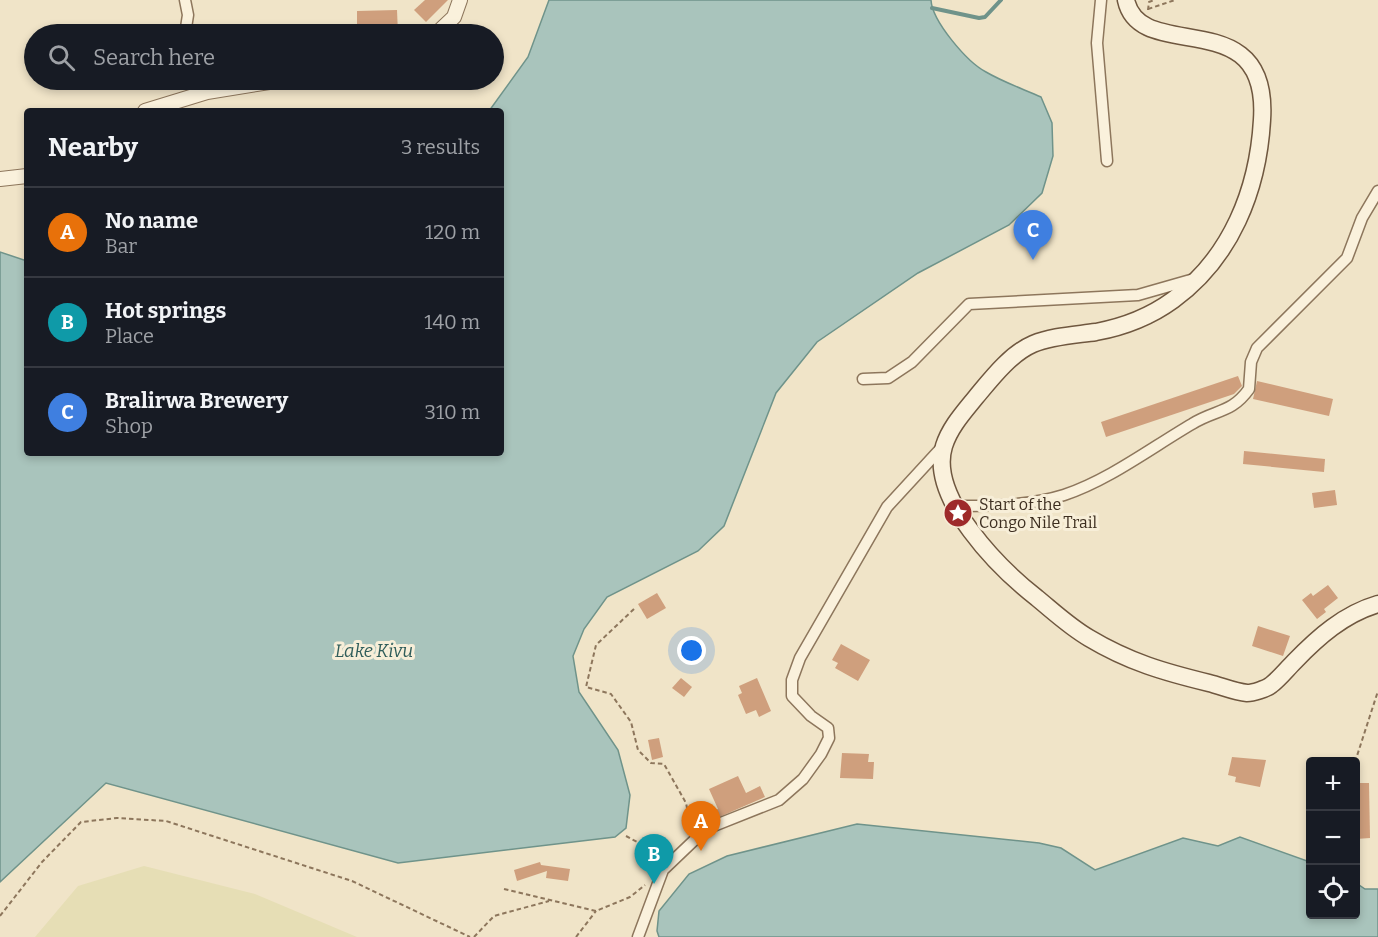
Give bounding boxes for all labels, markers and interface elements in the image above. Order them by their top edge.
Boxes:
search box [24,24,504,90]
icon: search [45,41,78,74]
text: Search here [93,44,215,71]
text: Nearby [48,132,138,163]
text: 3 results [401,135,480,159]
text: No name [105,207,198,234]
pin: C [1014,210,1052,260]
text: A [60,220,75,244]
text: 120 m [425,220,480,244]
text: Bar [105,234,137,258]
text: Hot springs [105,297,226,324]
text: B [61,310,74,334]
text: 140 m [424,310,480,334]
text: Place [105,324,154,348]
text: Bralirwa Brewery [105,387,288,414]
text: C [61,400,74,424]
text: 310 m [425,400,480,424]
text: Shop [105,414,153,438]
place label: Start of the Congo Nile Trail [979,495,1097,532]
place icon: Start of the Congo Nile Trail [942,497,974,529]
your location [677,636,706,665]
water label: Lake Kivu [335,640,413,662]
map controls [1306,757,1360,919]
button: + [1306,757,1360,811]
pin: A [682,802,720,851]
button: − [1306,811,1360,865]
pin: B [634,834,674,884]
button: locate [1306,865,1360,919]

